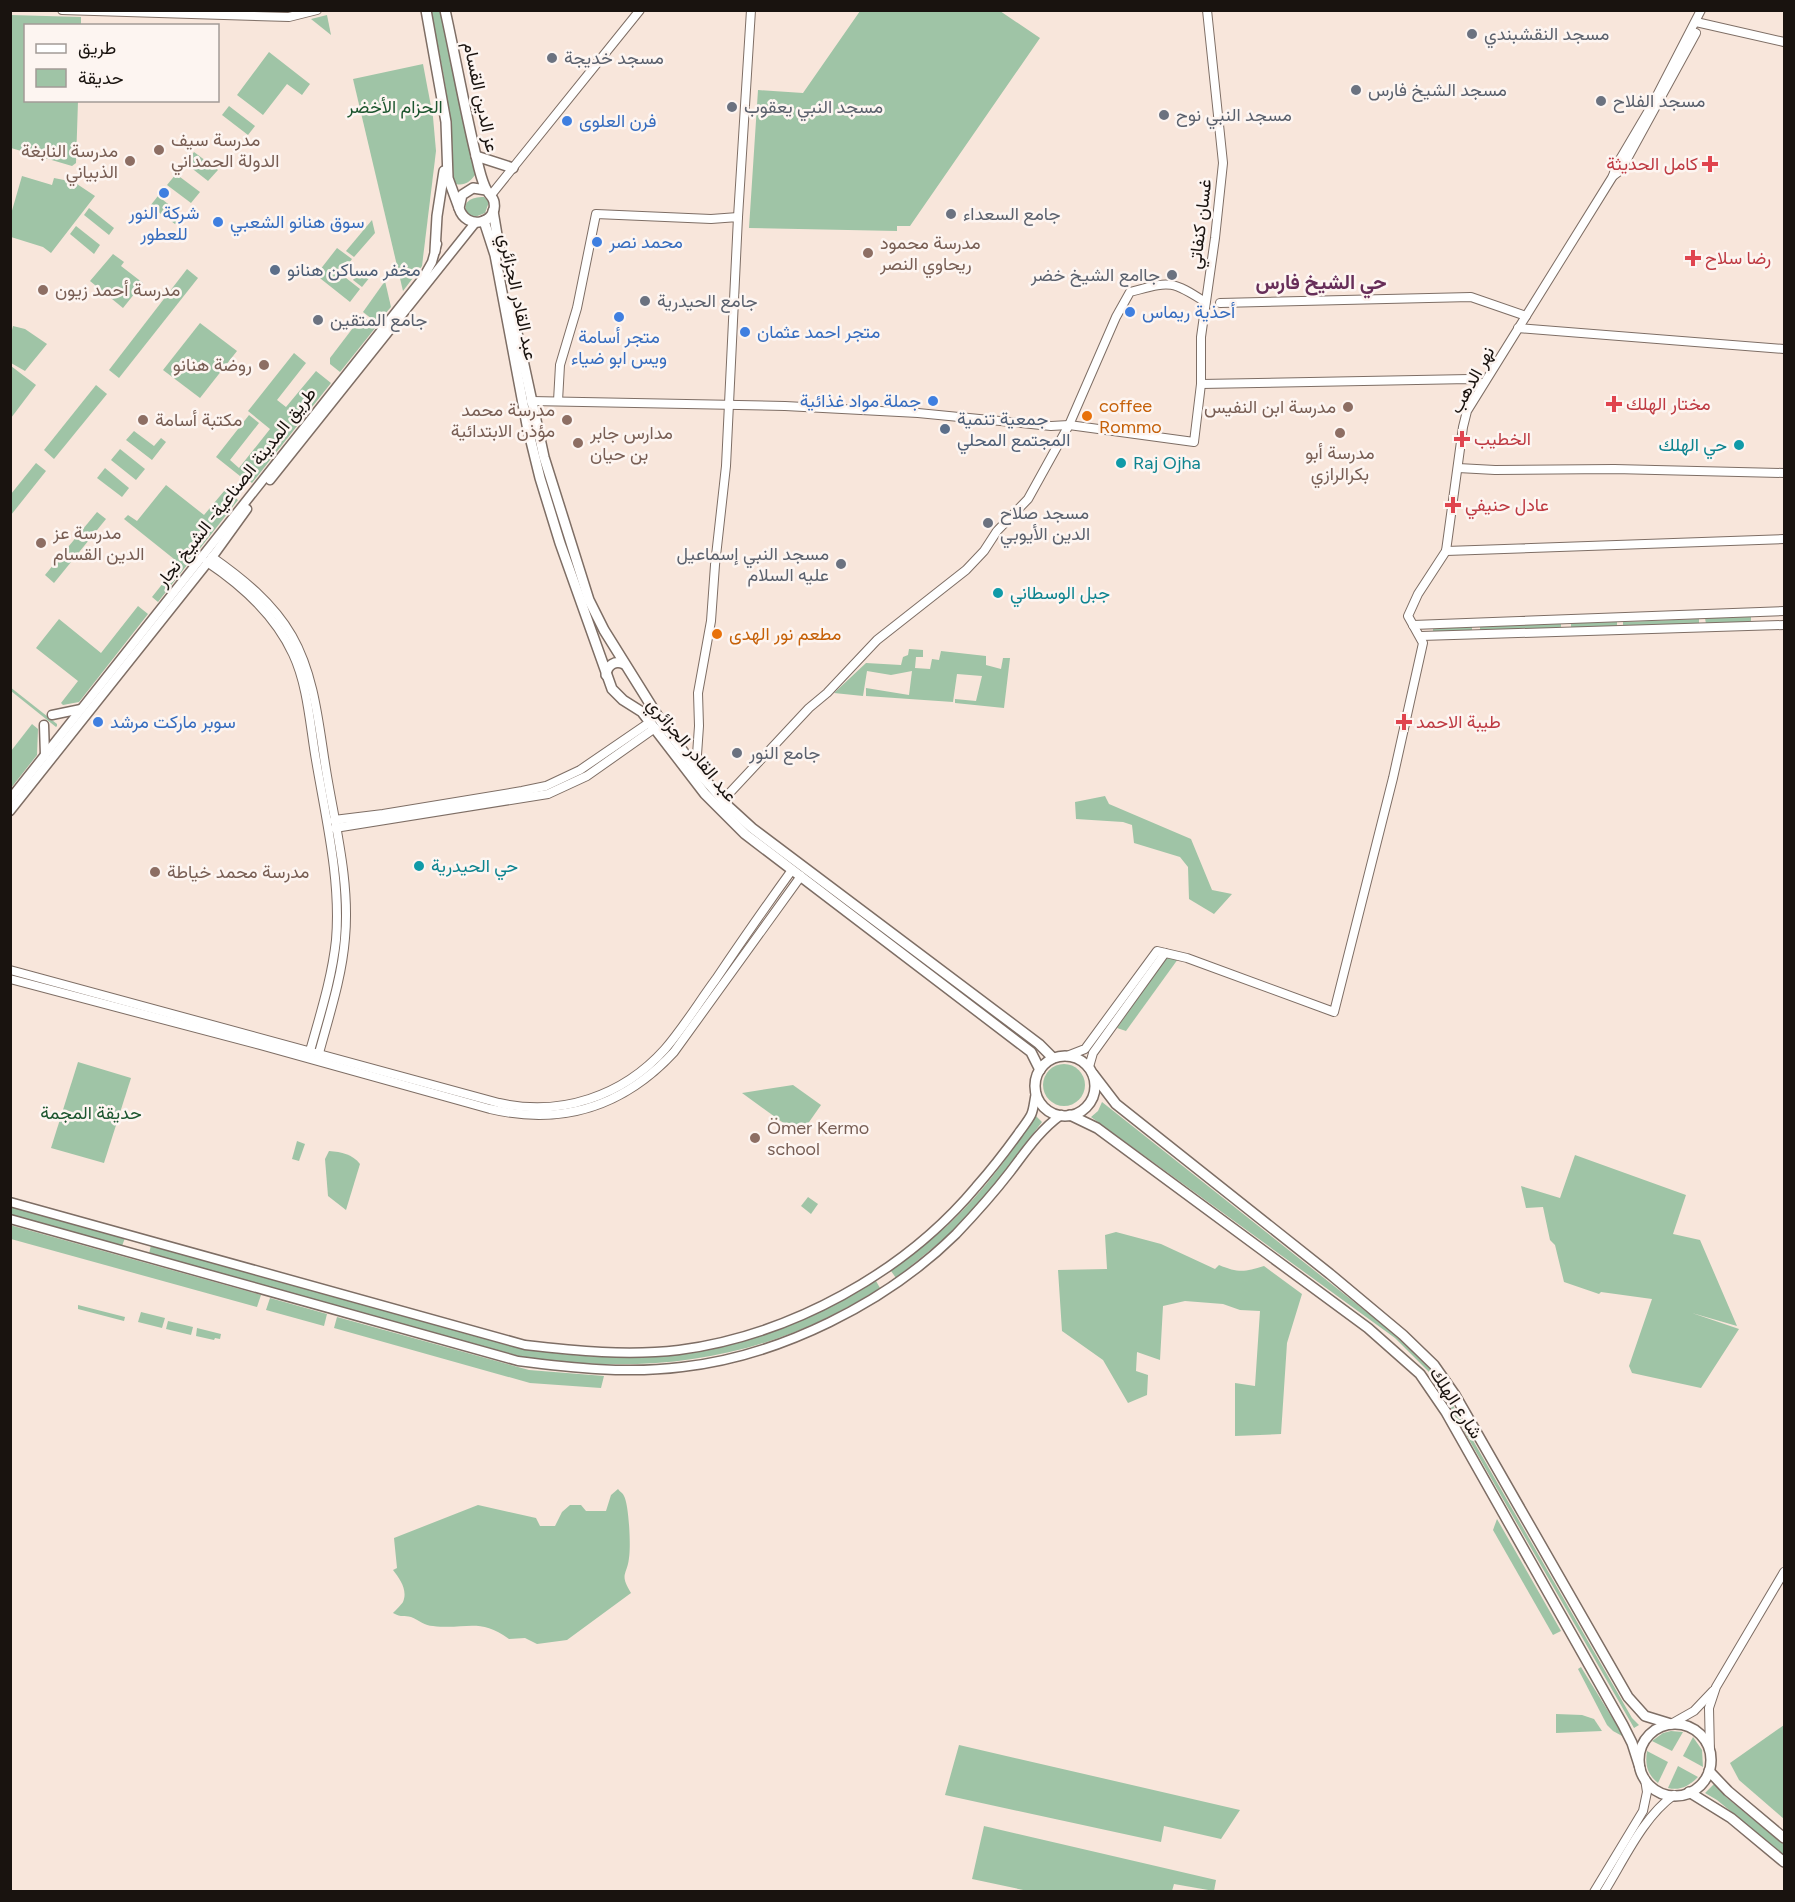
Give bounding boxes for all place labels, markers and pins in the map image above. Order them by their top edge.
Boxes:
place label: مسجد النقشبندي [1484,23,1609,49]
marker: مسجد النقشبندي [1465,27,1479,41]
place label: مسجد خديجة [564,47,664,69]
marker: مسجد خديجة [545,51,559,65]
place label: مسجد الشيخ فارس [1368,79,1507,102]
marker: مسجد الشيخ فارس [1349,83,1363,97]
place label: مسجد الفلاح [1613,90,1705,113]
marker: مسجد الفلاح [1594,94,1608,108]
place label: مسجد النبي يعقوب [744,96,883,122]
marker: مسجد النبي يعقوب [725,100,739,114]
place label: مسجد النبي نوح [1176,104,1292,130]
marker: مسجد النبي نوح [1157,108,1171,122]
place label: فرن العلوى [579,110,656,132]
marker: فرن العلوى [560,114,574,128]
place label: مدرسة سيف الدولة الحمداني [171,129,279,176]
place label: مدرسة النابغة الذبياني [21,140,118,187]
marker: مدرسة سيف الدولة الحمداني [152,143,166,157]
place label: كامل الحديثة [1606,153,1698,175]
marker: مدرسة النابغة الذبياني [123,154,137,168]
marker: كامل الحديثة [1703,157,1717,171]
marker: شركة النور للعطور [157,186,171,200]
place label: شركة النور للعطور [128,202,199,245]
place label: جامع السعداء [963,203,1061,226]
marker: جامع السعداء [944,207,958,221]
place label: سوق هنانو الشعبي [230,211,364,237]
marker: سوق هنانو الشعبي [211,215,225,229]
place label: محمد نصر [608,231,683,253]
place label: مدرسة محمود ريحاوي النصر [879,232,981,279]
marker: محمد نصر [590,235,604,249]
marker: مدرسة محمود ريحاوي النصر [861,246,875,260]
place label: رضا سلاح [1705,247,1771,270]
marker: رضا سلاح [1686,251,1700,265]
place label: مخفر مساكن هنانو [287,259,421,281]
marker: مخفر مساكن هنانو [268,263,282,277]
place label: جاامع الشيخ خضر [1030,264,1160,287]
marker: جاامع الشيخ خضر [1165,268,1179,282]
place label: مدرسة أحمد زيون [55,279,180,301]
marker: مدرسة أحمد زيون [36,283,50,297]
place label: جامع الحيدرية [657,290,757,313]
marker: جامع الحيدرية [638,294,652,308]
place label: أحذية ريماس [1142,301,1235,323]
marker: أحذية ريماس [1123,305,1137,319]
place label: جامع المتقين [330,309,427,332]
marker: متجر أسامة ويس ابو ضياء [612,310,626,324]
marker: جامع المتقين [311,313,325,327]
place label: متجر احمد عثمان [757,321,880,343]
marker: متجر احمد عثمان [738,325,752,339]
place label: متجر أسامة ويس ابو ضياء [571,326,667,369]
place label: روضة هنانو [173,354,252,376]
marker: روضة هنانو [257,358,271,372]
place label: جملة مواد غذائية [800,390,921,412]
place label: مختار الهلك [1626,393,1711,415]
marker: جملة مواد غذائية [926,394,940,408]
place label: coffee Rommo [1099,395,1162,438]
place label: مدرسة ابن النفيس [1204,396,1336,418]
marker: مختار الهلك [1607,397,1621,411]
place label: مدرسة محمد مؤذن الابتدائية [451,399,555,442]
marker: مدرسة ابن النفيس [1341,400,1355,414]
place label: جمعية تنمية المجتمع المحلي [957,408,1070,455]
place label: مكتبة أسامة [155,409,242,431]
marker: coffee Rommo [1080,409,1094,423]
marker: مكتبة أسامة [136,413,150,427]
marker: مدرسة محمد مؤذن الابتدائية [560,413,574,427]
place label: مدارس جابر بن حيان [589,422,673,465]
marker: جمعية تنمية المجتمع المحلي [938,422,952,436]
marker: مدرسة أبو بكرالرازي [1333,426,1347,440]
place label: الخطيب [1474,428,1531,450]
marker: الخطيب [1455,432,1469,446]
place label: حي الهلك [1658,434,1727,460]
marker: مدارس جابر بن حيان [571,436,585,450]
marker: حي الهلك [1732,438,1746,452]
place label: مدرسة أبو بكرالرازي [1305,442,1375,489]
place label: Raj Ojha [1133,452,1201,474]
marker: Raj Ojha [1114,456,1128,470]
place label: عادل حنيفي [1465,494,1549,520]
marker: عادل حنيفي [1446,498,1460,512]
place label: مسجد صلاح الدين الأيوبي [1000,502,1090,549]
marker: مسجد صلاح الدين الأيوبي [981,516,995,530]
place label: مدرسة عز الدين القسام [52,522,145,566]
marker: مدرسة عز الدين القسام [34,536,48,550]
place label: مسجد النبي إسماعيل عليه السلام [676,543,829,587]
marker: مسجد النبي إسماعيل عليه السلام [834,557,848,571]
place label: جبل الوسطاني [1010,582,1110,608]
marker: جبل الوسطاني [991,586,1005,600]
place label: مطعم نور الهدى [729,623,841,646]
marker: مطعم نور الهدى [710,627,724,641]
place label: سوبر ماركت مرشد [110,711,236,733]
place label: طيبة الاحمد [1416,711,1501,733]
marker: سوبر ماركت مرشد [91,715,105,729]
marker: طيبة الاحمد [1397,715,1411,729]
place label: جامع النور [748,742,820,765]
marker: جامع النور [730,746,744,760]
place label: حي الحيدرية [431,855,518,881]
marker: حي الحيدرية [412,859,426,873]
place label: مدرسة محمد خياطة [167,861,309,883]
marker: مدرسة محمد خياطة [148,865,162,879]
place label: Ömer Kermo school [767,1117,869,1160]
marker: Ömer Kermo school [748,1131,762,1145]

